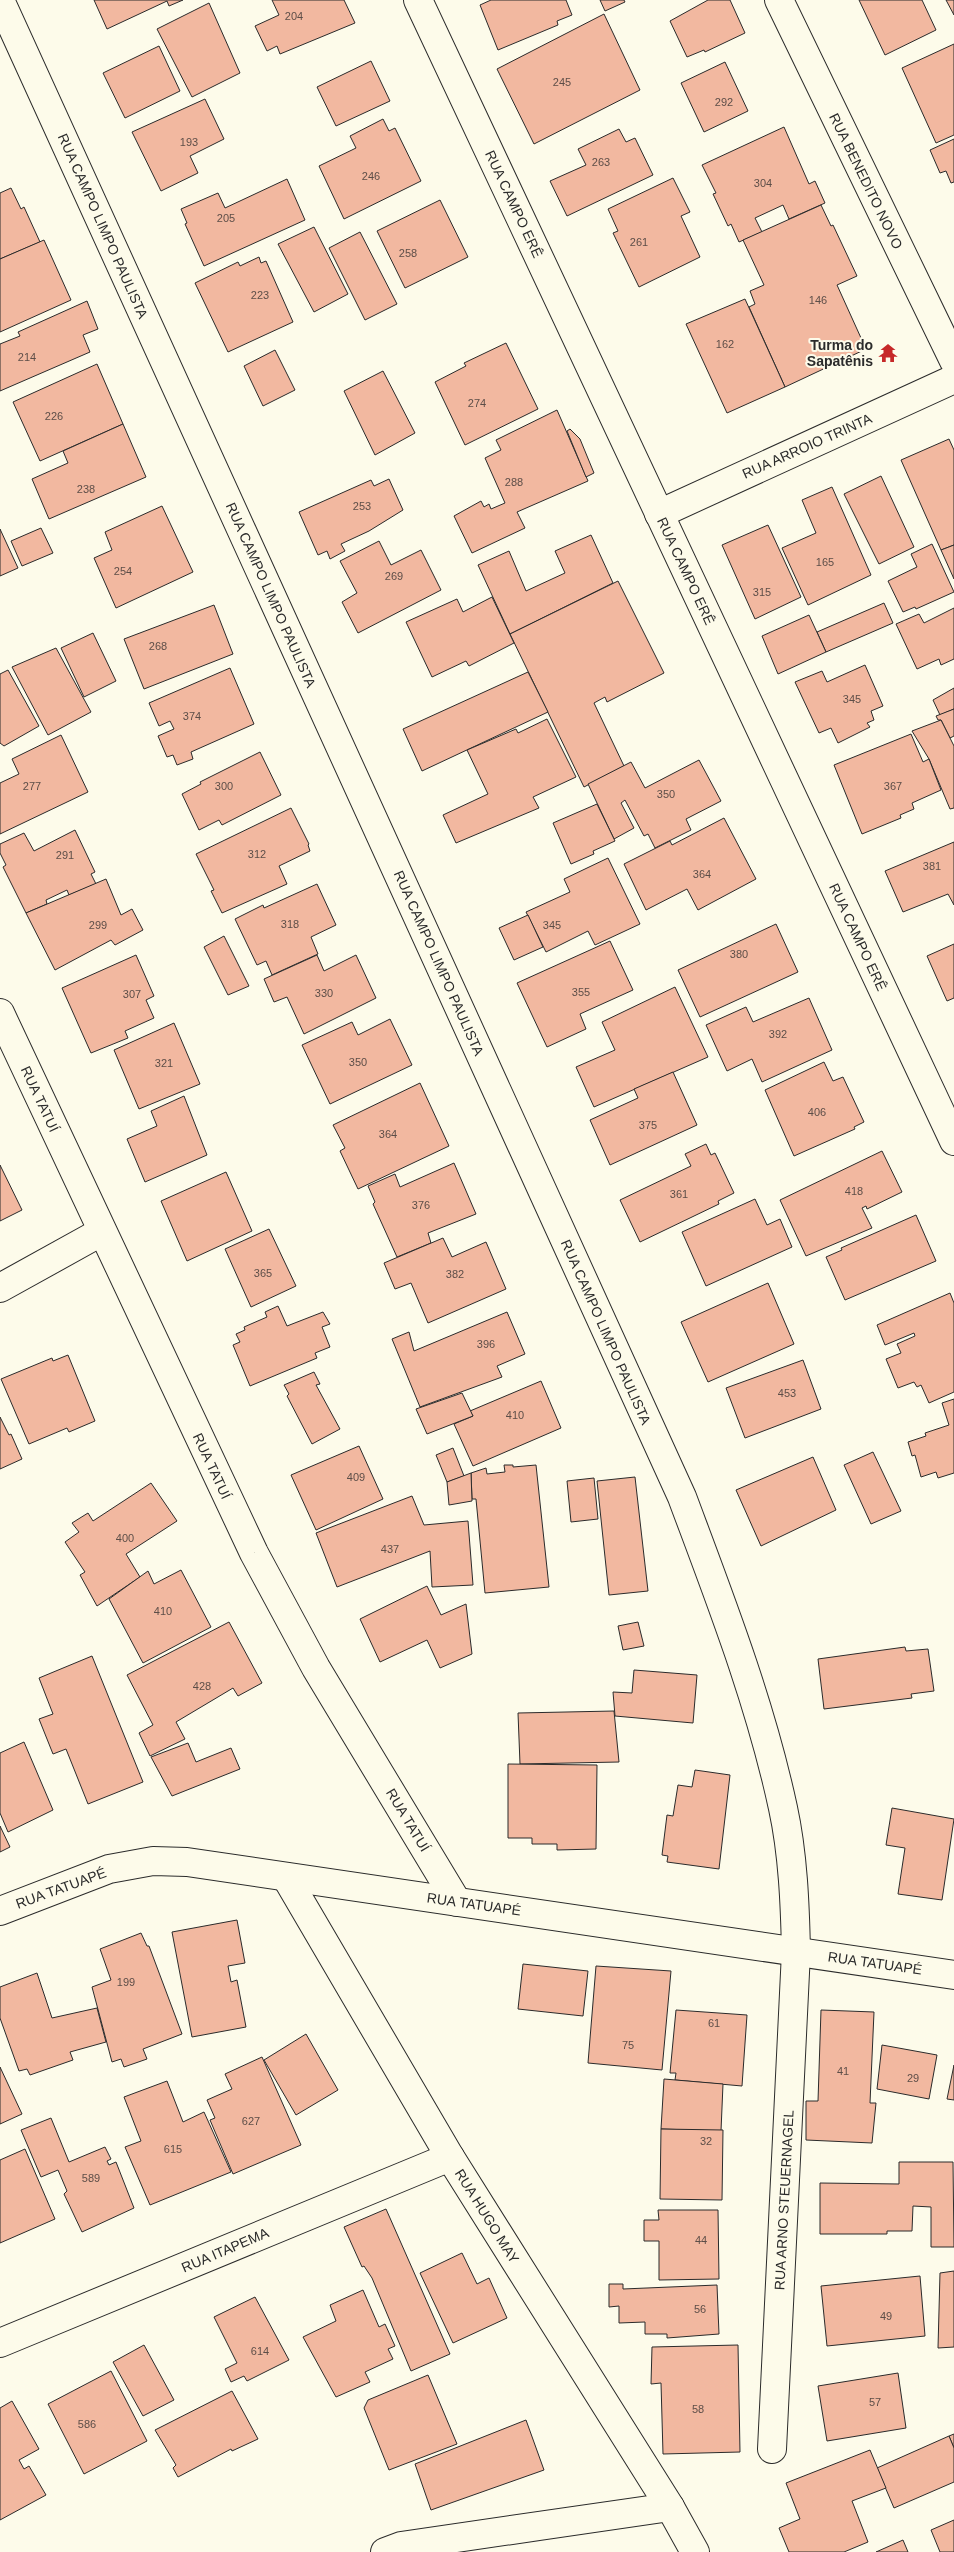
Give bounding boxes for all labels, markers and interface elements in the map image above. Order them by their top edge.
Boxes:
house number: 204 [285,10,303,22]
house number: 245 [553,76,571,88]
house number: 292 [715,96,733,108]
street label: RUA BENEDITO NOVO [826,110,906,252]
street label: RUA CAMPO LIMPO PAULISTA [55,131,151,322]
house number: 193 [180,136,198,148]
street label: RUA CAMPO ERÊ [482,148,546,260]
house number: 263 [592,156,610,168]
house number: 246 [362,170,380,182]
house number: 304 [754,177,772,189]
house number: 205 [217,212,235,224]
house number: 261 [630,236,648,248]
house number: 258 [399,247,417,259]
house number: 223 [251,289,269,301]
house number: 146 [809,294,827,306]
place label: Turma do Sapatênis [807,337,873,369]
house number: 162 [716,338,734,350]
temple icon: Turma do Sapatênis [877,342,899,364]
house number: 214 [18,351,36,363]
house number: 274 [468,397,486,409]
house number: 226 [45,410,63,422]
street label: RUA ARROIO TRINTA [740,410,875,482]
house number: 288 [505,476,523,488]
house number: 238 [77,483,95,495]
street label: RUA CAMPO LIMPO PAULISTA [223,500,319,691]
house number: 253 [353,500,371,512]
street label: RUA CAMPO ERÊ [654,515,718,627]
house number: 165 [816,556,834,568]
house number: 254 [114,565,132,577]
house number: 269 [385,570,403,582]
house number: 315 [753,586,771,598]
house number: 268 [149,640,167,652]
house number: 345 [843,693,861,705]
house number: 374 [183,710,201,722]
house number: 277 [23,780,41,792]
house number: 300 [215,780,233,792]
house number: 367 [884,780,902,792]
house number: 350 [657,788,675,800]
house number: 312 [248,848,266,860]
house number: 291 [56,849,74,861]
house number: 381 [923,860,941,872]
street label: RUA CAMPO LIMPO PAULISTA [391,868,487,1059]
house number: 364 [693,868,711,880]
street label: RUA CAMPO ERÊ [826,881,890,993]
house number: 318 [281,918,299,930]
house number: 299 [89,919,107,931]
house number: 345 [543,919,561,931]
house number: 380 [730,948,748,960]
house number: 355 [572,986,590,998]
house number: 330 [315,987,333,999]
house number: 307 [123,988,141,1000]
house number: 392 [769,1028,787,1040]
house number: 350 [349,1056,367,1068]
house number: 321 [155,1057,173,1069]
street label: RUA TATUÍ [18,1064,62,1135]
house number: 406 [808,1106,826,1118]
house number: 375 [639,1119,657,1131]
house number: 364 [379,1128,397,1140]
house number: 418 [845,1185,863,1197]
house number: 361 [670,1188,688,1200]
house number: 376 [412,1199,430,1211]
street label: RUA CAMPO LIMPO PAULISTA [558,1237,654,1428]
house number: 365 [254,1267,272,1279]
house number: 382 [446,1268,464,1280]
house number: 396 [477,1338,495,1350]
house number: 453 [778,1387,796,1399]
house number: 410 [506,1409,524,1421]
street label: RUA TATUÍ [190,1431,234,1502]
house number: 409 [347,1471,365,1483]
house number: 400 [116,1532,134,1544]
house number: 437 [381,1543,399,1555]
house number: 410 [154,1605,172,1617]
house number: 428 [193,1680,211,1692]
street label: RUA TATUÍ [383,1786,433,1855]
street label: RUA TATUAPÉ [14,1864,108,1912]
street label: RUA TATUAPÉ [426,1889,522,1919]
street label: RUA TATUAPÉ [827,1948,923,1978]
house number: 199 [117,1976,135,1988]
house number: 61 [708,2017,720,2029]
house number: 75 [622,2039,634,2051]
house number: 41 [837,2065,849,2077]
house number: 29 [907,2072,919,2084]
street label: RUA ARNO STEUERNAGEL [771,2109,797,2291]
house number: 627 [242,2115,260,2127]
house number: 32 [700,2135,712,2147]
house number: 615 [164,2143,182,2155]
street label: RUA HUGO MAY [452,2166,523,2267]
house number: 589 [82,2172,100,2184]
street label: RUA ITAPEMA [179,2224,272,2276]
house number: 44 [695,2234,707,2246]
house number: 56 [694,2303,706,2315]
house number: 49 [880,2310,892,2322]
house number: 614 [251,2345,269,2357]
house number: 57 [869,2396,881,2408]
house number: 58 [692,2403,704,2415]
house number: 586 [78,2418,96,2430]

